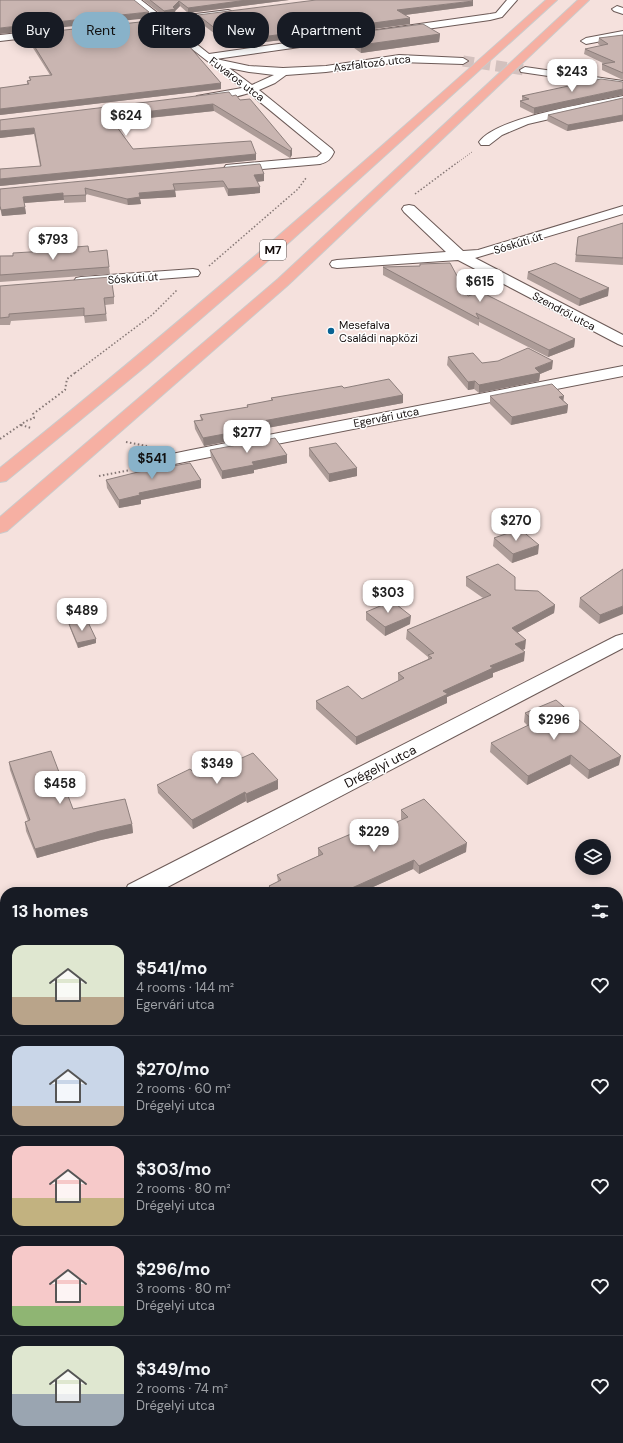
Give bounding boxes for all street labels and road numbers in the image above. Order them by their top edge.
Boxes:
street label: Aszfaltozó utca [333,51,411,75]
street label: Fuvaros utca [207,54,267,104]
street label: Sóskúti út [492,229,544,257]
road number: M7 [260,240,286,260]
street label: Sóskúti út [107,269,159,287]
street label: Szendrői utca [530,288,598,334]
street label: Egervári utca [352,404,420,430]
street label: Drégelyi utca [341,741,419,792]

